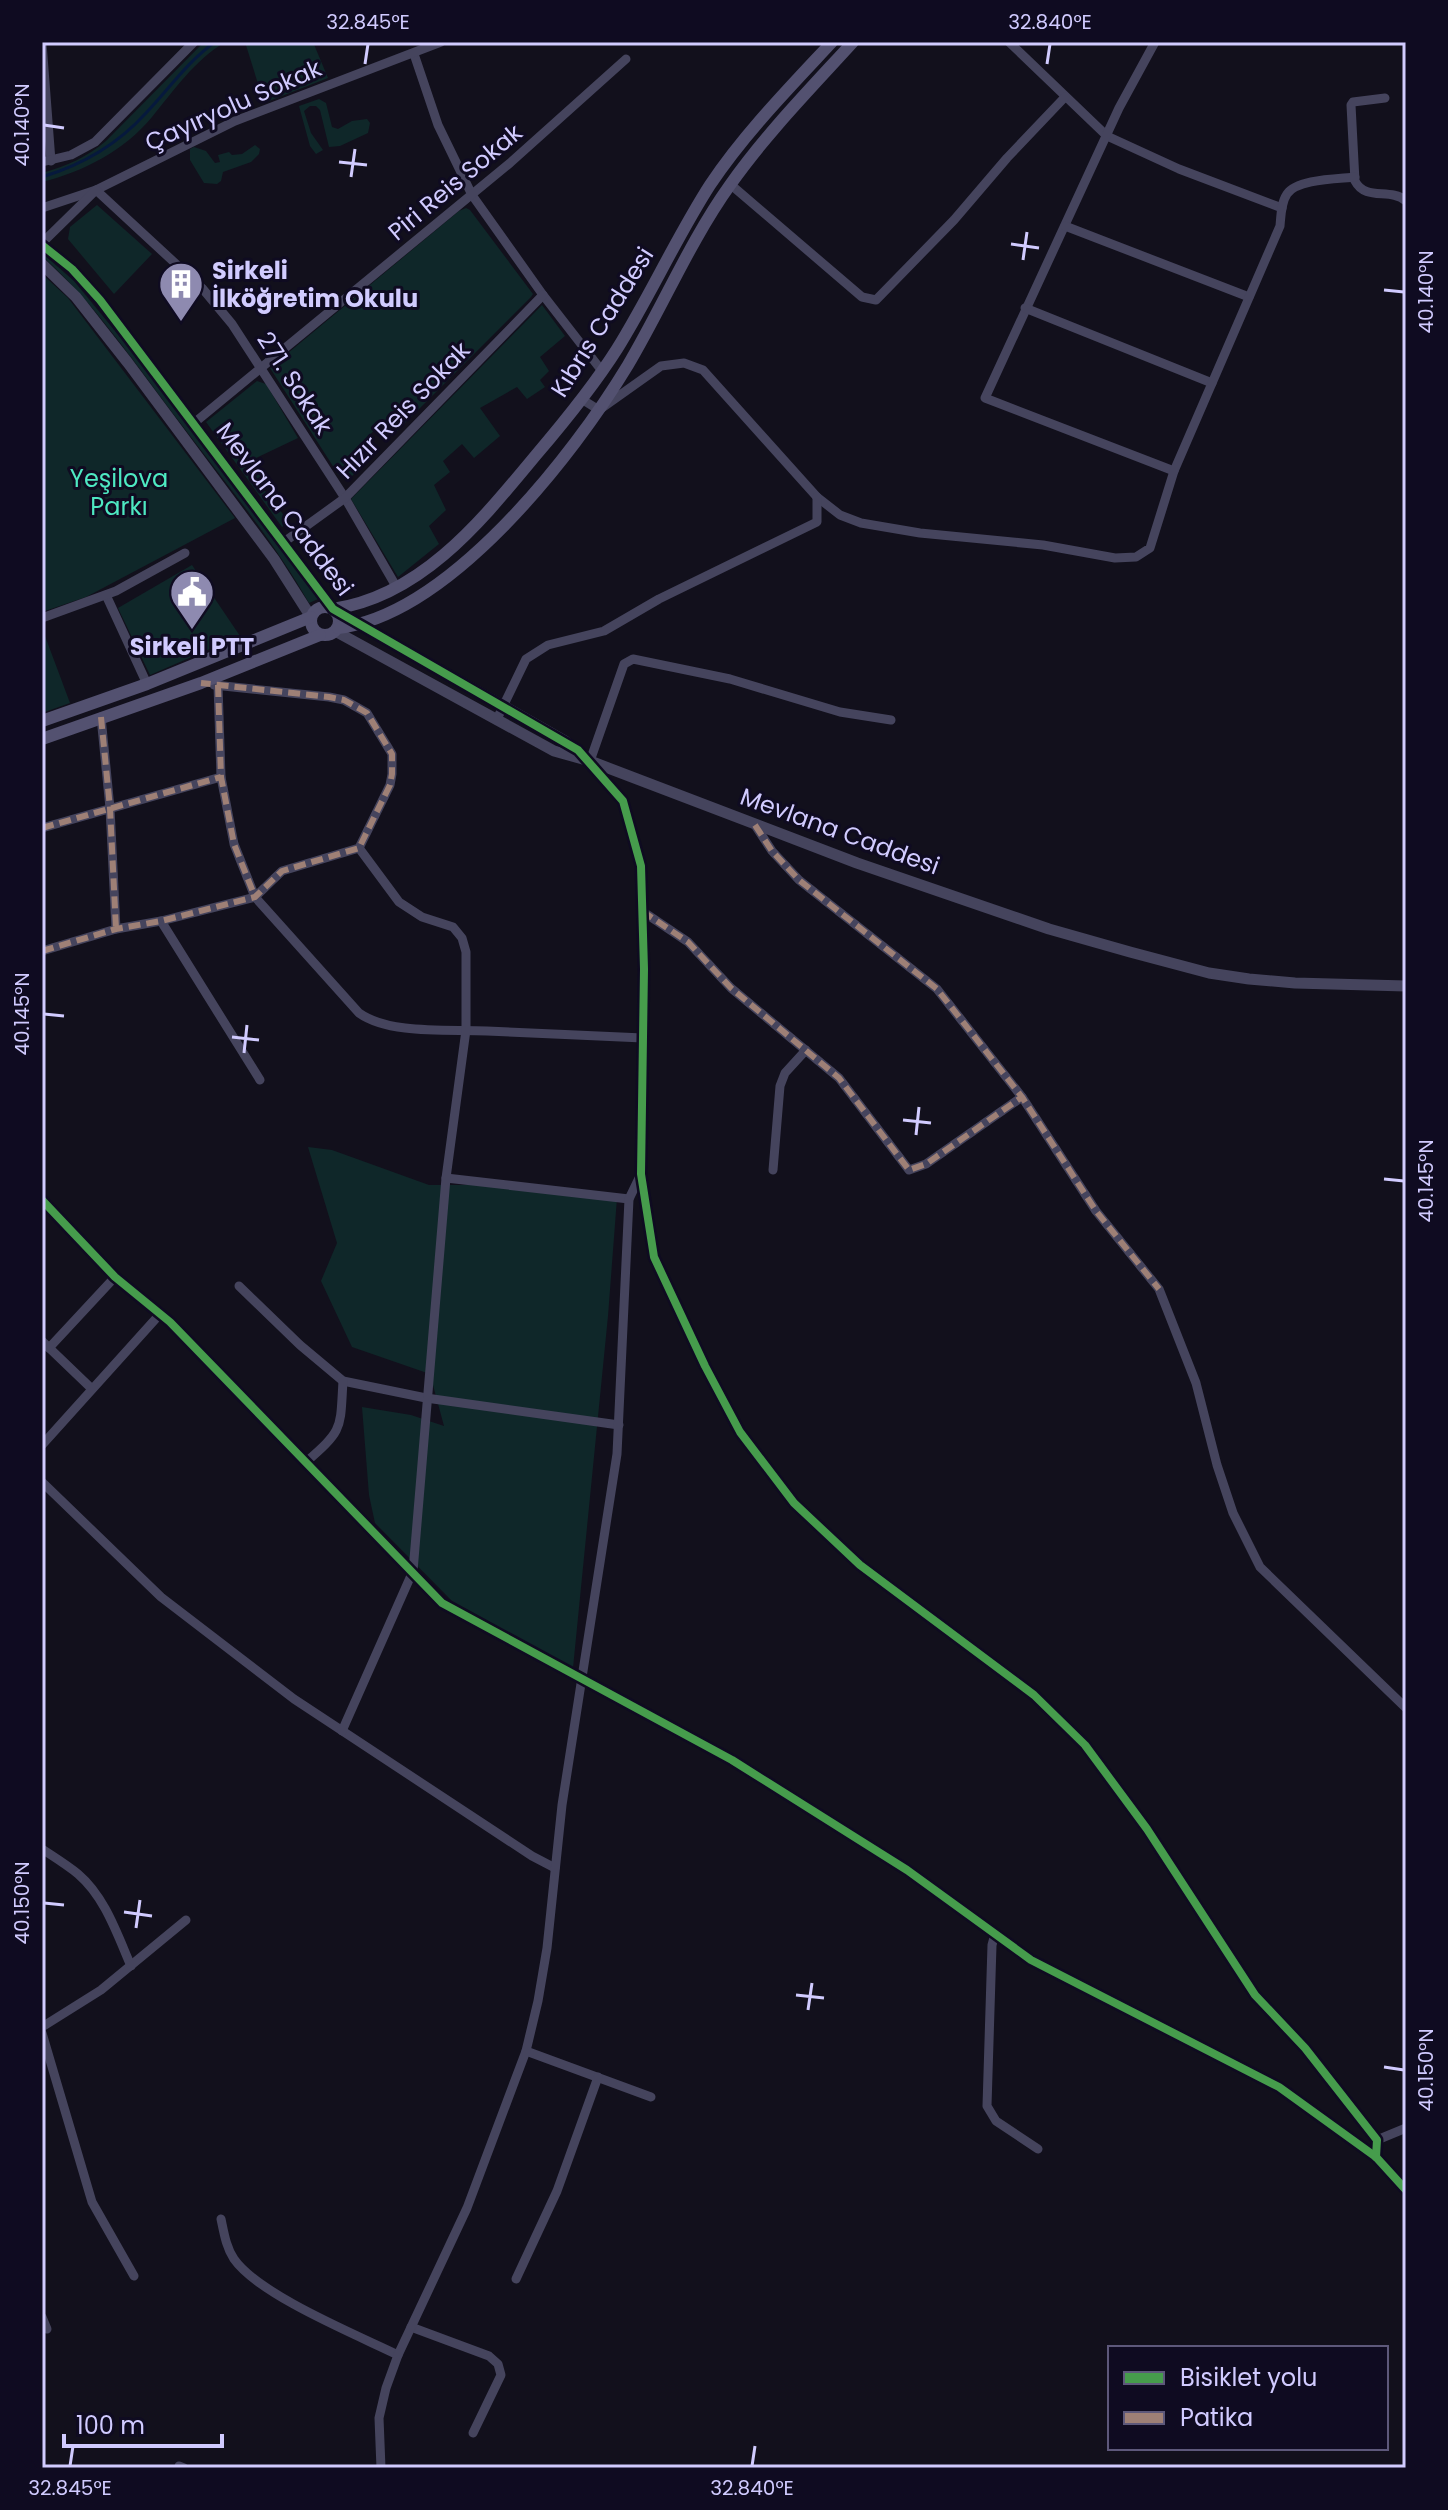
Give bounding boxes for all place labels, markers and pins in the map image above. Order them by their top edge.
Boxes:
place label: Sirkeli İlköğretim Okulu [212,254,418,315]
building icon: Sirkeli İlköğretim Okulu [157,260,205,323]
public building icon: Sirkeli PTT [168,568,216,631]
place label: Sirkeli PTT [130,630,254,663]

